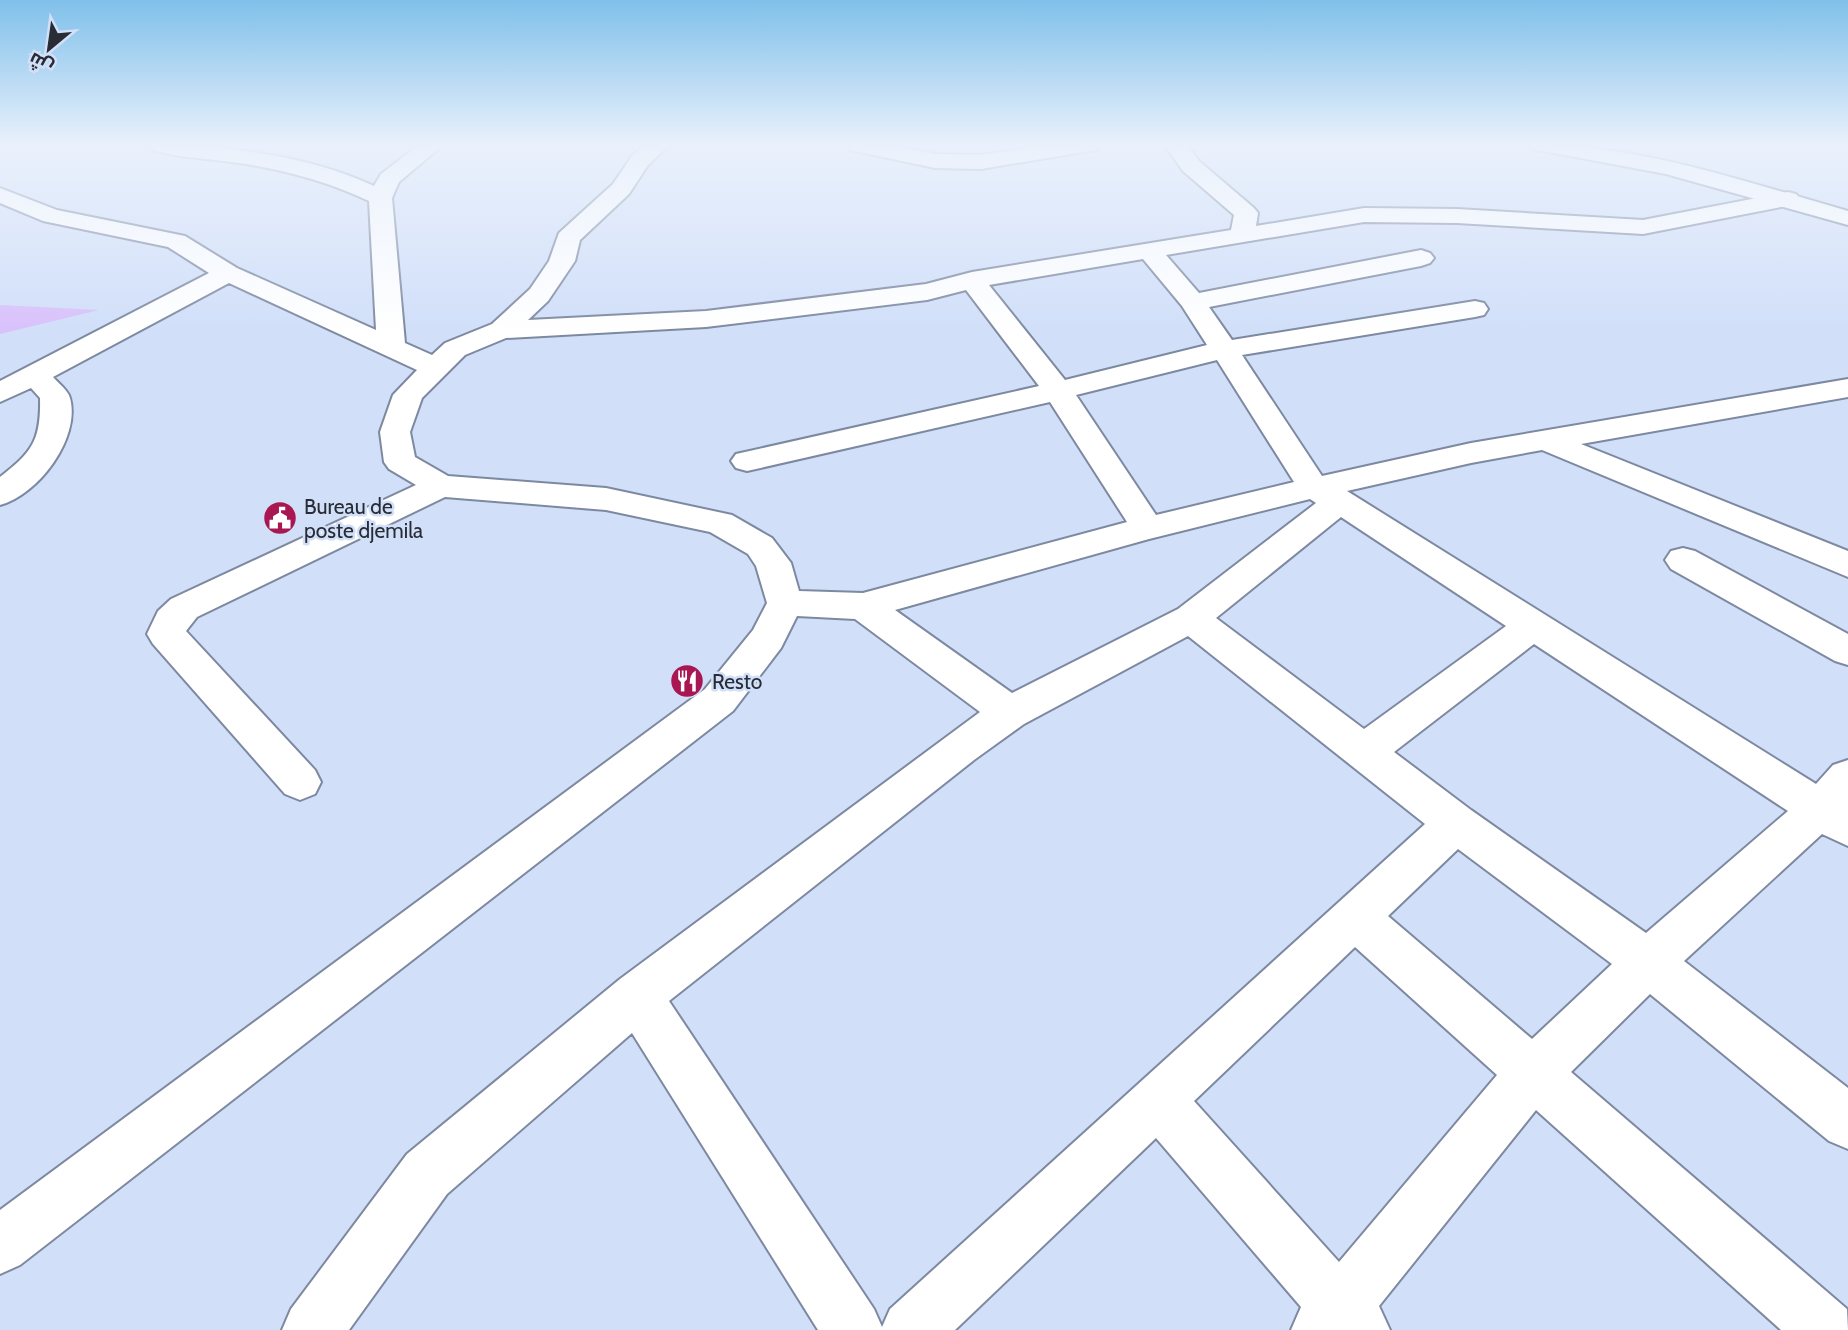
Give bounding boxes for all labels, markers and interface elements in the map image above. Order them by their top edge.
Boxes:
north arrow [14,14,84,84]
text: ش [25,47,57,79]
place label: Bureau de poste djemila [304,494,423,544]
public building icon: Bureau de poste djemila [261,499,299,537]
restaurant icon: Resto [668,662,706,700]
place label: Resto [712,669,762,694]

